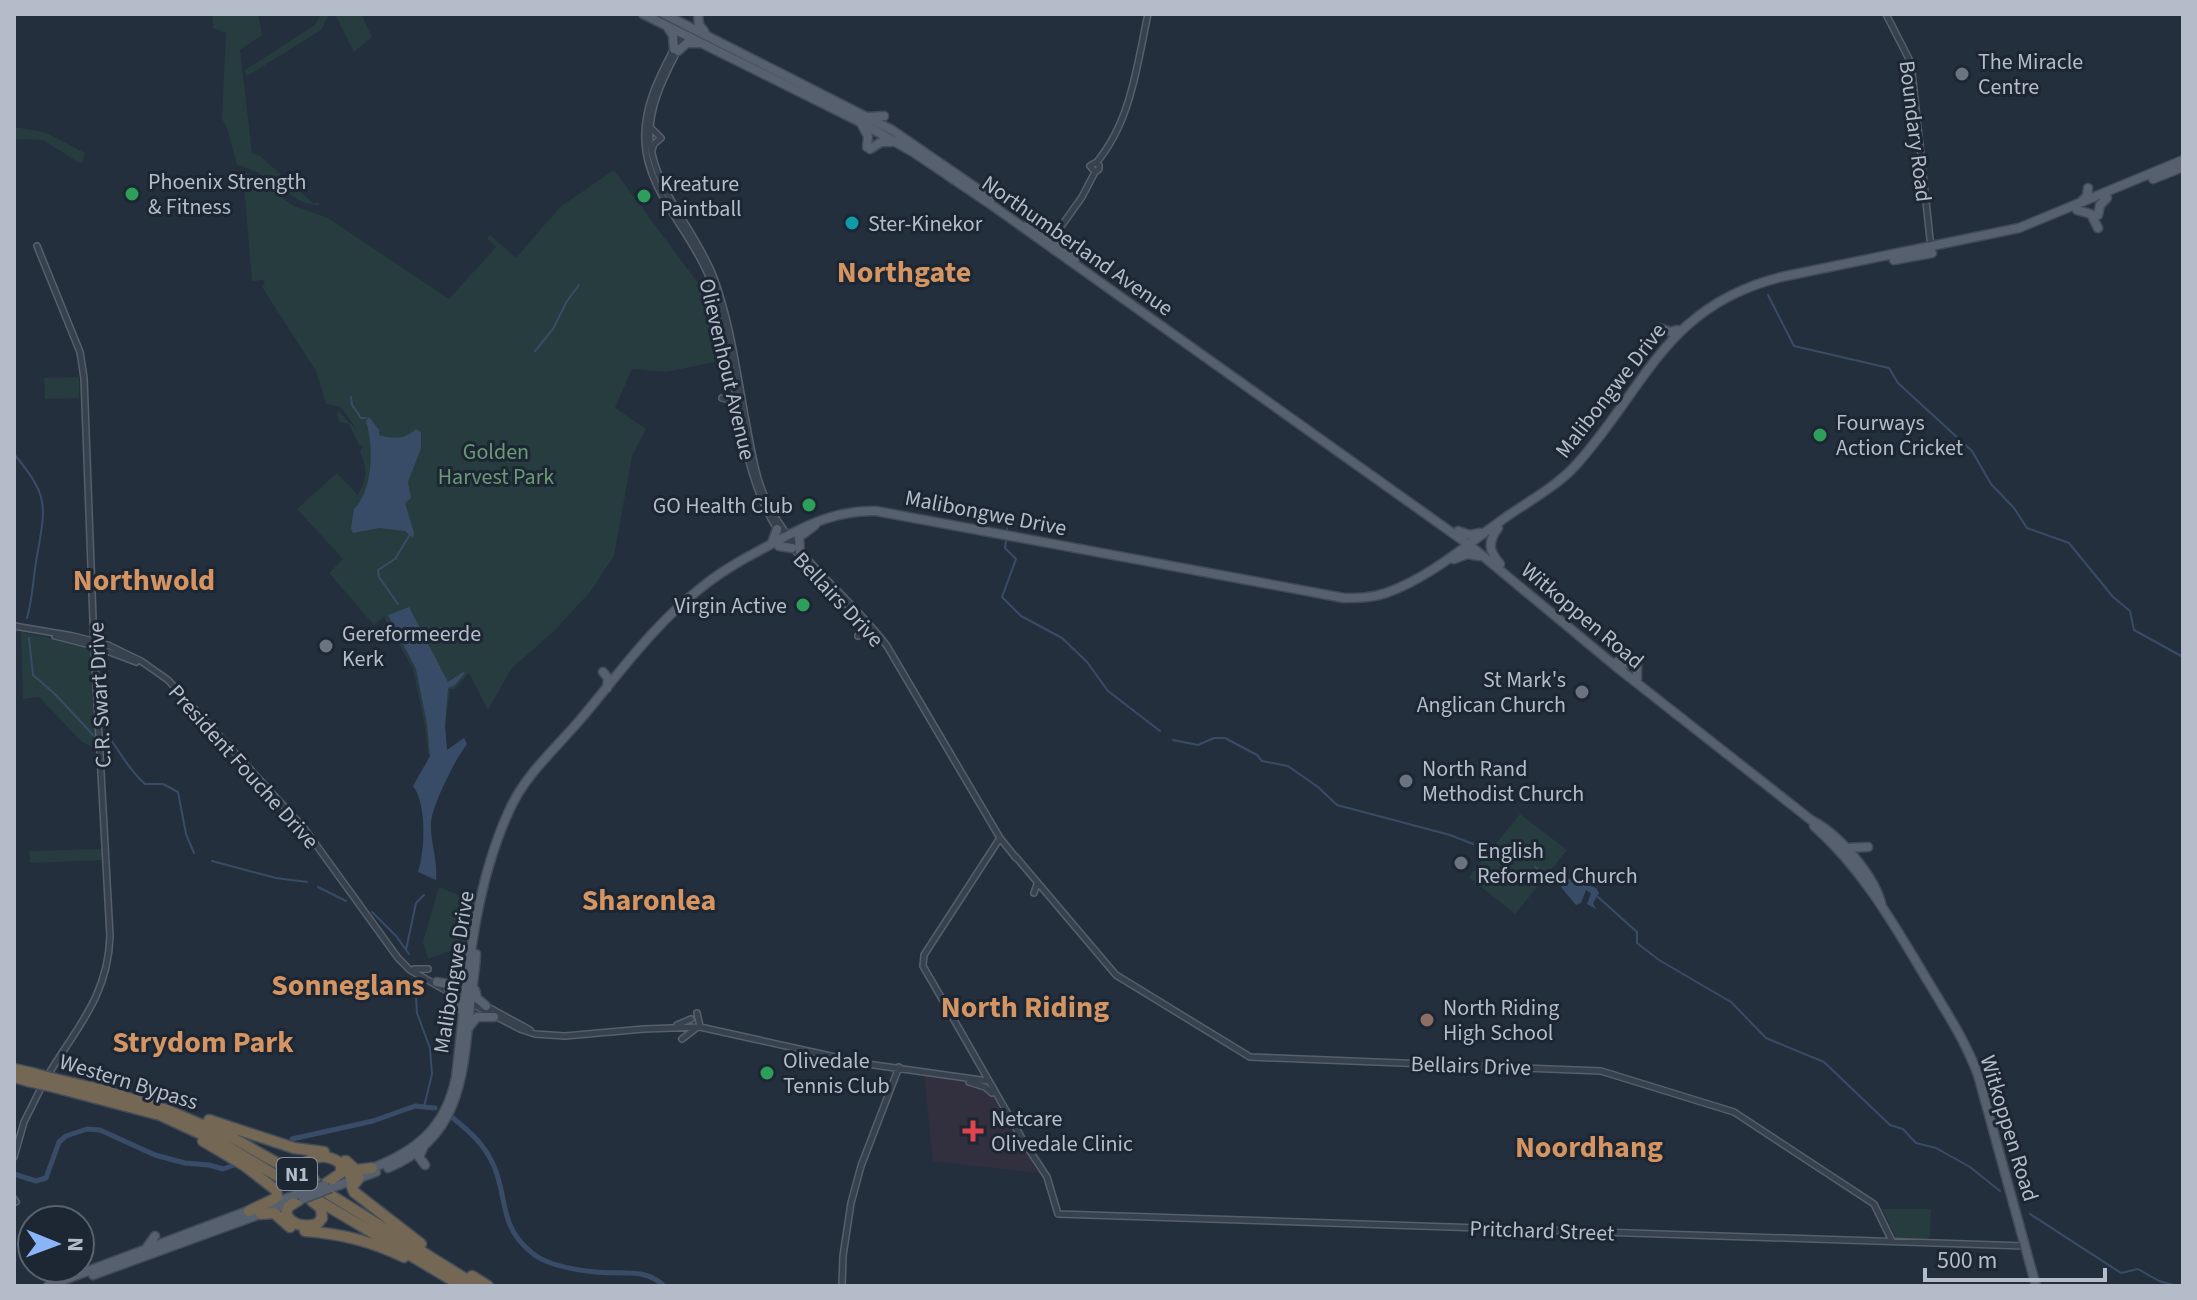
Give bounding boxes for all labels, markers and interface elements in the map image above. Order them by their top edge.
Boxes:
place label: The Miracle Centre [1978,46,2083,103]
street label: Boundary Road [1890,59,1940,204]
marker: The Miracle Centre [1953,65,1971,83]
place label: Phoenix Strength & Fitness [148,166,306,223]
place label: Kreature Paintball [660,168,742,225]
street label: Northumberland Avenue [975,168,1180,324]
marker: Phoenix Strength & Fitness [123,185,141,203]
marker: Kreature Paintball [635,187,653,205]
place label: Ster-Kinekor [868,208,983,240]
marker: Ster-Kinekor [843,214,861,232]
district label: Northgate [837,251,971,294]
street label: Olievenhout Avenue [691,275,763,463]
street label: Malibongwe Drive [1548,316,1674,465]
place label: Fourways Action Cricket [1836,407,1964,464]
marker: Fourways Action Cricket [1811,426,1829,444]
park label: Golden Harvest Park [438,436,554,493]
street label: Malibongwe Drive [902,482,1069,544]
place label: GO Health Club [653,490,793,522]
marker: GO Health Club [800,496,818,514]
street label: Bellairs Drive [786,545,891,655]
street label: Witkoppen Road [1514,555,1651,677]
district label: Northwold [73,559,215,602]
place label: Virgin Active [674,590,787,622]
marker: Virgin Active [794,596,812,614]
place label: Gereformeerde Kerk [342,618,481,675]
street label: C.R. Swart Drive [80,621,120,769]
marker: Gereformeerde Kerk [317,637,335,655]
place label: St Mark's Anglican Church [1417,664,1566,721]
street label: President Fouche Drive [160,677,326,856]
marker: St Mark's Anglican Church [1573,683,1591,701]
place label: North Rand Methodist Church [1422,753,1584,810]
marker: North Rand Methodist Church [1397,772,1415,790]
place label: English Reformed Church [1477,835,1638,892]
marker: English Reformed Church [1452,854,1470,872]
district label: Sharonlea [582,879,716,922]
street label: Malibongwe Drive [425,889,483,1056]
district label: Sonneglans [271,964,425,1007]
district label: North Riding [941,986,1109,1029]
place label: North Riding High School [1443,992,1559,1049]
marker: North Riding High School [1418,1011,1436,1029]
district label: Strydom Park [112,1021,294,1064]
place label: Olivedale Tennis Club [783,1045,890,1102]
street label: Western Bypass [55,1046,202,1118]
street label: Bellairs Drive [1410,1048,1532,1084]
street label: Witkoppen Road [1972,1051,2046,1205]
marker: Olivedale Tennis Club [758,1064,776,1082]
place label: Netcare Olivedale Clinic [991,1103,1133,1160]
marker: Netcare Olivedale Clinic [962,1120,984,1142]
district label: Noordhang [1515,1126,1663,1169]
road number: N1 [277,1158,317,1190]
north arrow [16,1204,96,1284]
street label: Pritchard Street [1469,1212,1615,1250]
scale bar [1925,1232,2105,1282]
text: N [59,1237,91,1252]
text: 500 m [1937,1243,1997,1278]

